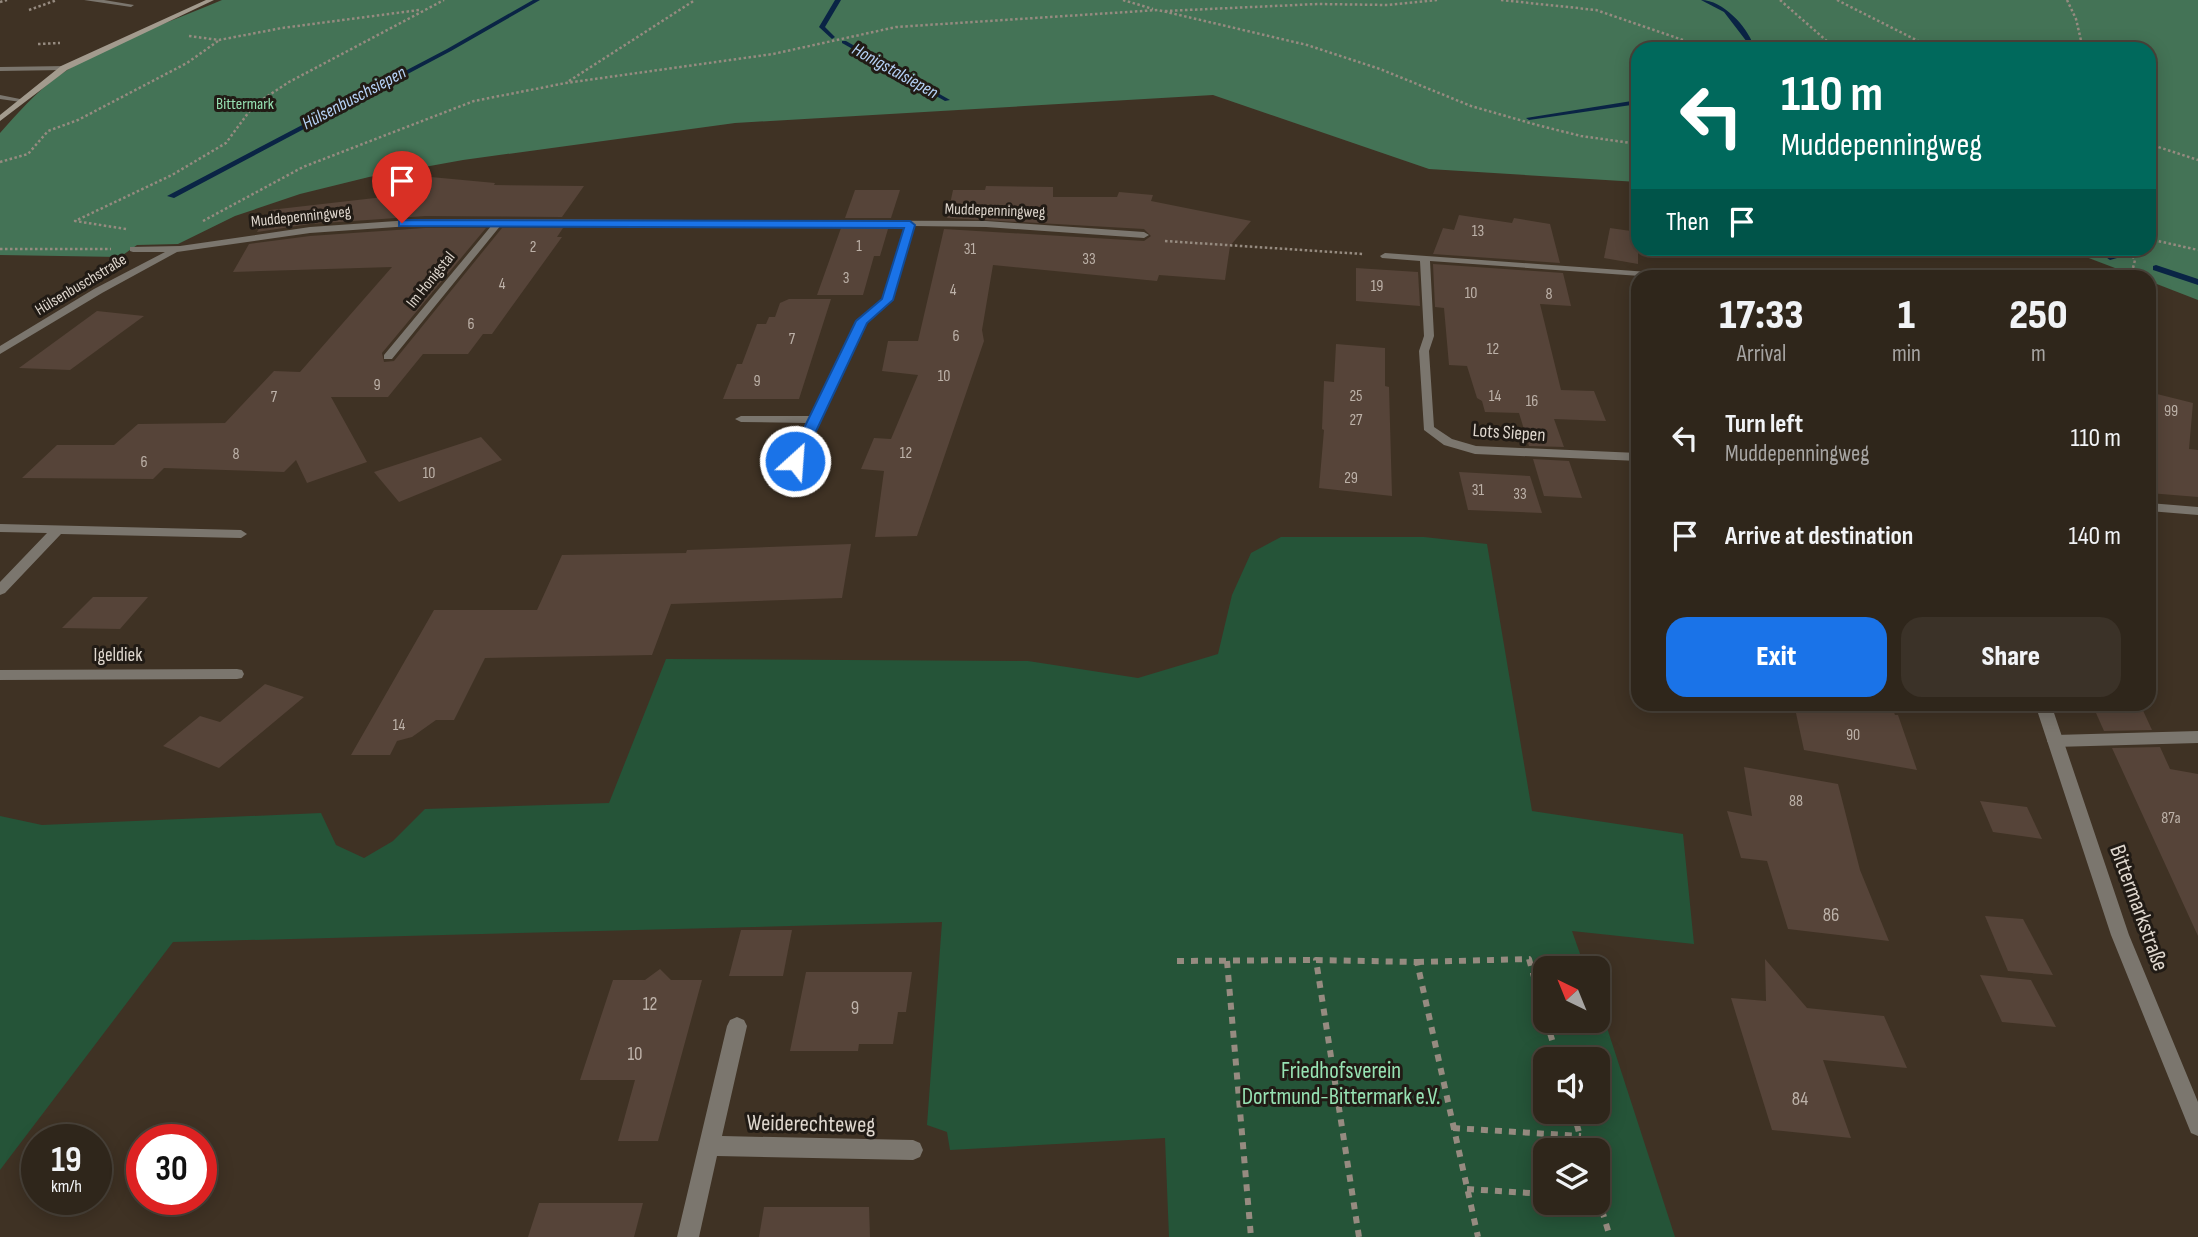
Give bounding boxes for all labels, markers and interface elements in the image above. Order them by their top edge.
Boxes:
water label: Honigstalsiepen [848,39,942,103]
water label: Hülsenbuschsiepen [299,62,410,134]
text: 110 m [1781,66,1883,125]
icon: left [1666,70,1757,161]
park label: Bittermark [216,95,274,114]
text: Muddepenningweg [1781,126,1982,165]
pin [372,151,432,223]
icon: arrive [383,162,421,200]
street label: Muddepenningweg [944,200,1046,222]
street label: Muddepenningweg [250,202,352,232]
icon: arrive [1723,203,1761,241]
text: Then [1666,207,1709,238]
house number: 13 [1472,222,1484,241]
house number: 1 [856,237,862,256]
house number: 2 [530,238,536,257]
house number: 31 [964,240,977,259]
street label: Im Honigstal [403,248,459,312]
street label: Hülsenbuschstraße [32,250,130,320]
house number: 33 [1082,250,1096,269]
house number: 3 [843,269,849,288]
house number: 4 [499,275,506,294]
house number: 19 [1371,277,1383,296]
house number: 4 [950,281,957,300]
house number: 10 [1465,284,1477,303]
house number: 8 [1545,285,1553,304]
text: 17:33 [1719,290,1804,341]
text: 1 [1898,290,1915,341]
text: 250 [2009,290,2068,341]
house number: 6 [467,315,475,334]
house number: 6 [952,327,960,346]
house number: 7 [789,330,796,349]
house number: 12 [1487,340,1499,359]
text: Arrival [1737,340,1786,368]
text: min [1892,340,1921,368]
text: m [2031,340,2046,368]
house number: 10 [938,367,950,386]
house number: 9 [753,372,761,391]
house number: 9 [373,376,381,395]
house number: 25 [1349,387,1363,406]
house number: 14 [1489,387,1501,406]
house number: 7 [271,388,278,407]
house number: 16 [1526,392,1538,411]
house number: 99 [2164,402,2178,421]
text: Turn left [1725,409,1803,440]
house number: 27 [1349,411,1363,430]
street label: Lots Siepen [1472,419,1546,447]
icon: left [1666,419,1704,457]
text: 110 m [2070,423,2121,454]
position arrow [758,424,832,498]
text: Muddepenningweg [1725,440,1870,468]
house number: 12 [900,444,912,463]
house number: 8 [232,445,240,464]
house number: 6 [140,453,148,472]
house number: 10 [423,464,435,483]
house number: 29 [1344,469,1358,488]
house number: 31 [1472,481,1485,500]
house number: 33 [1513,485,1527,504]
icon: arrive [1666,517,1704,555]
text: Arrive at destination [1725,521,1913,552]
text: 140 m [2069,521,2121,552]
button: Exit [1666,617,1887,697]
button: Share [1901,617,2121,697]
street label: Igeldiek [94,644,143,667]
house number: 14 [393,716,405,735]
house number: 90 [1846,726,1860,745]
house number: 88 [1789,792,1803,811]
house number: 87a [2161,809,2181,828]
street label: Bittermarkstraße [2103,841,2175,975]
house number: 86 [1823,904,1839,927]
north arrow [1533,956,1610,1032]
map controls [1533,956,1610,1215]
house number: 12 [643,993,657,1016]
house number: 9 [851,997,859,1020]
house number: 10 [627,1043,643,1066]
button: sound [1533,1047,1610,1124]
park label: Friedhofsverein Dortmund-Bittermark e.V. [1242,1057,1440,1111]
house number: 84 [1792,1088,1808,1111]
street label: Weiderechteweg [746,1109,876,1139]
speed limit sign: 30 [126,1124,217,1215]
button: layers [1533,1138,1610,1215]
text: 19 [51,1139,82,1182]
text: km/h [51,1176,82,1197]

